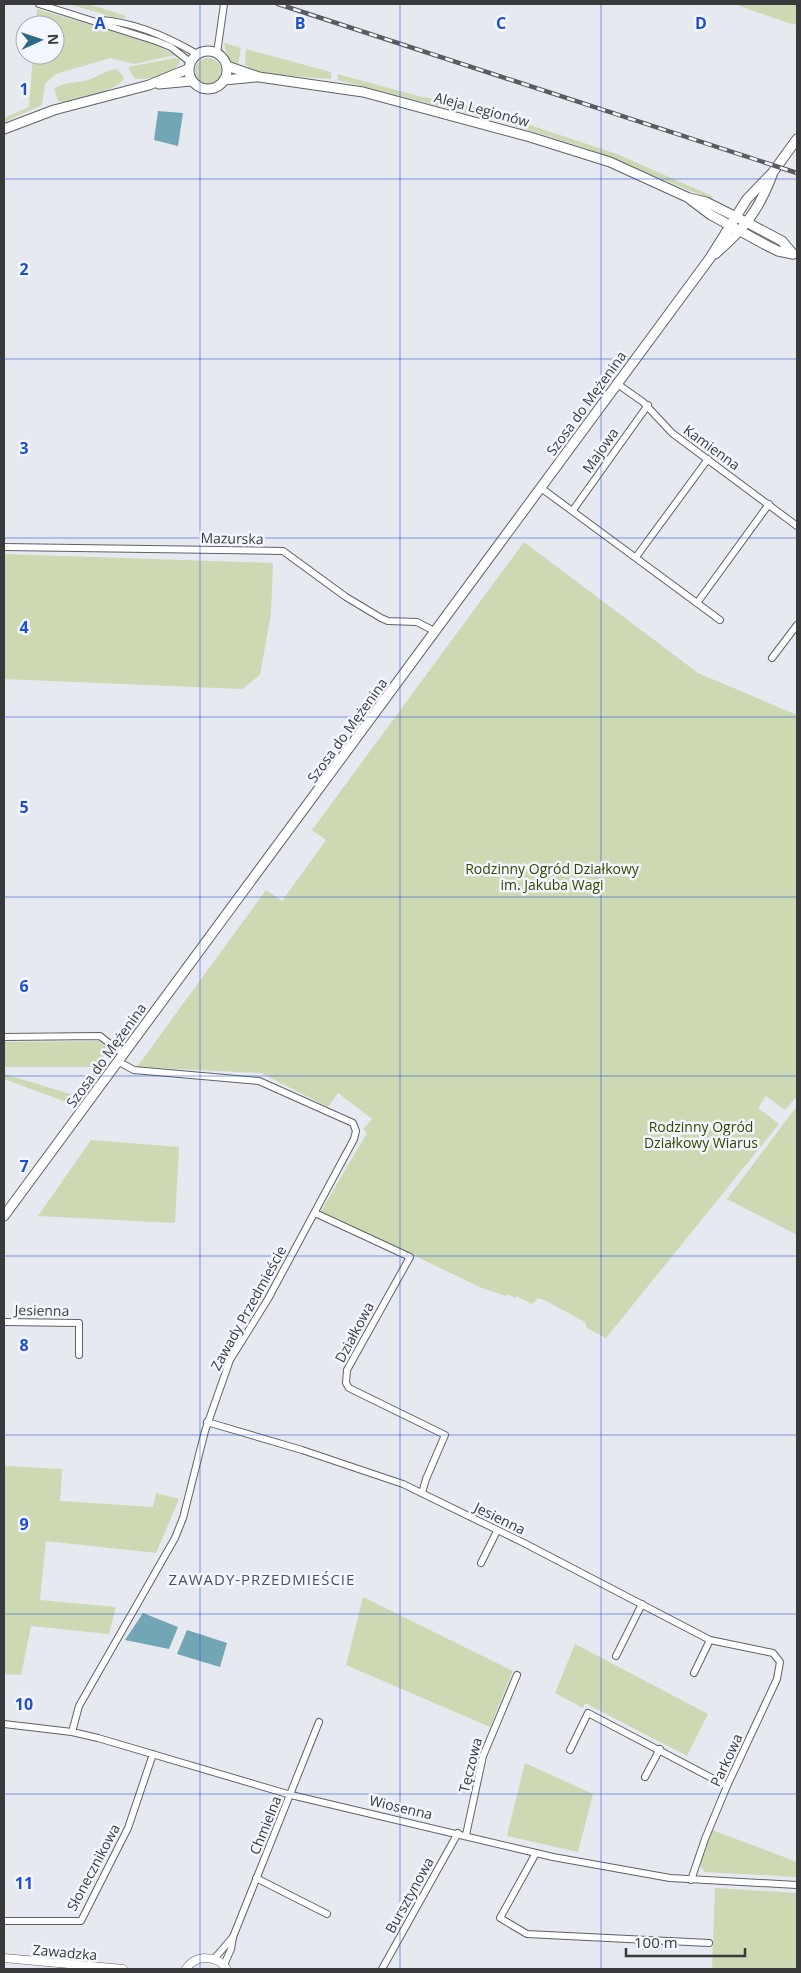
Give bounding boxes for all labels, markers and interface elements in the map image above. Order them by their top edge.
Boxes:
text: A [94,12,106,34]
text: B [295,12,305,34]
text: C [496,12,506,34]
text: D [695,12,707,34]
north arrow [15,15,65,65]
text: N [44,33,63,45]
text: 1 [19,78,29,100]
street label: Aleja Legionów [432,87,532,131]
text: 2 [19,258,29,280]
street label: Szosa do Mężenina [542,347,630,459]
street label: Kamienna [680,420,744,474]
street label: Majowa [578,424,622,476]
text: 3 [19,437,29,459]
street label: Mazurska [200,528,264,548]
text: 4 [19,616,29,638]
street label: Szosa do Mężenina [303,674,391,786]
text: 5 [19,796,29,818]
park label: Rodzinny Ogród Działkowy im. Jakuba Wagi [465,859,640,894]
text: 6 [19,975,29,997]
street label: Szosa do Mężenina [62,999,150,1111]
park label: Rodzinny Ogród Działkowy Wiarus [644,1117,758,1152]
text: 7 [19,1155,29,1177]
street label: Zawady Przedmieście [206,1242,290,1374]
street label: Działkowa [330,1298,378,1366]
street label: Jesienna [13,1300,69,1320]
text: 8 [19,1334,29,1356]
street label: Jesienna [469,1497,529,1539]
text: 9 [19,1513,29,1535]
district label: ZAWADY-PRZEDMIEŚCIE [169,1569,355,1589]
text: 10 [15,1693,33,1715]
street label: Parkowa [705,1730,747,1790]
street label: Tęczowa [454,1736,486,1794]
street label: Wiosenna [368,1791,434,1823]
street label: Chmielna [245,1793,285,1857]
street label: Słonecznikowa [62,1820,124,1914]
street label: Bursztynowa [380,1854,438,1936]
text: 11 [15,1872,33,1894]
scale bar [626,1926,745,1958]
text: 100 m [634,1932,678,1952]
street label: Zawadzka [32,1940,98,1964]

